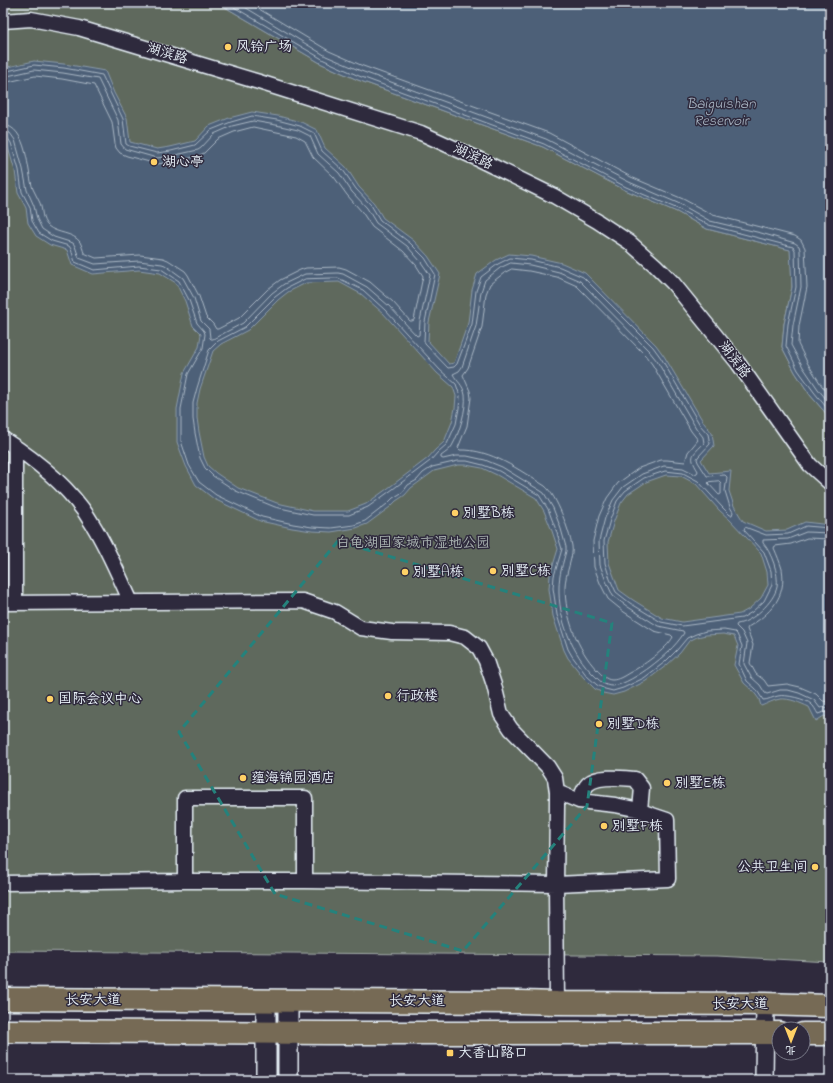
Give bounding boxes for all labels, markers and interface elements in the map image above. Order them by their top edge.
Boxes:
place label: 风铃广场 [236,37,292,58]
street label: 湖滨路 [144,38,190,70]
marker: 风铃广场 [223,42,233,52]
water label: Baiguishan Reservoir [686,93,756,132]
street label: 湖滨路 [450,139,496,175]
place label: 湖心亭 [162,152,204,173]
marker: 湖心亭 [149,157,159,167]
street label: 湖滨路 [713,337,755,383]
place label: 别墅B栋 [463,503,514,524]
marker: 别墅B栋 [450,508,460,518]
park label: 白龟湖国家城市湿地公园 [336,533,490,554]
place label: 别墅C栋 [501,561,551,582]
place label: 别墅A栋 [413,562,464,583]
marker: 别墅C栋 [488,566,498,576]
marker: 别墅A栋 [400,567,410,577]
place label: 行政楼 [396,686,438,707]
place label: 国际会议中心 [58,689,142,710]
marker: 行政楼 [383,691,393,701]
marker: 国际会议中心 [45,694,55,704]
place label: 别墅D栋 [607,714,659,735]
marker: 别墅D栋 [594,719,604,729]
place label: 蕴海锦园酒店 [251,768,335,789]
marker: 蕴海锦园酒店 [238,773,248,783]
place label: 别墅E栋 [675,773,725,794]
marker: 别墅E栋 [662,778,672,788]
place label: 别墅F栋 [612,816,663,837]
marker: 别墅F栋 [599,821,609,831]
place label: 公共卫生间 [737,857,807,878]
marker: 公共卫生间 [810,862,820,872]
street label: 长安大道 [65,990,121,1011]
street label: 长安大道 [389,991,445,1012]
street label: 长安大道 [712,994,768,1015]
north arrow [771,1021,811,1061]
text: 北 [786,1042,797,1058]
place label: 大香山路口 [458,1043,528,1064]
marker: 大香山路口 [445,1048,455,1058]

